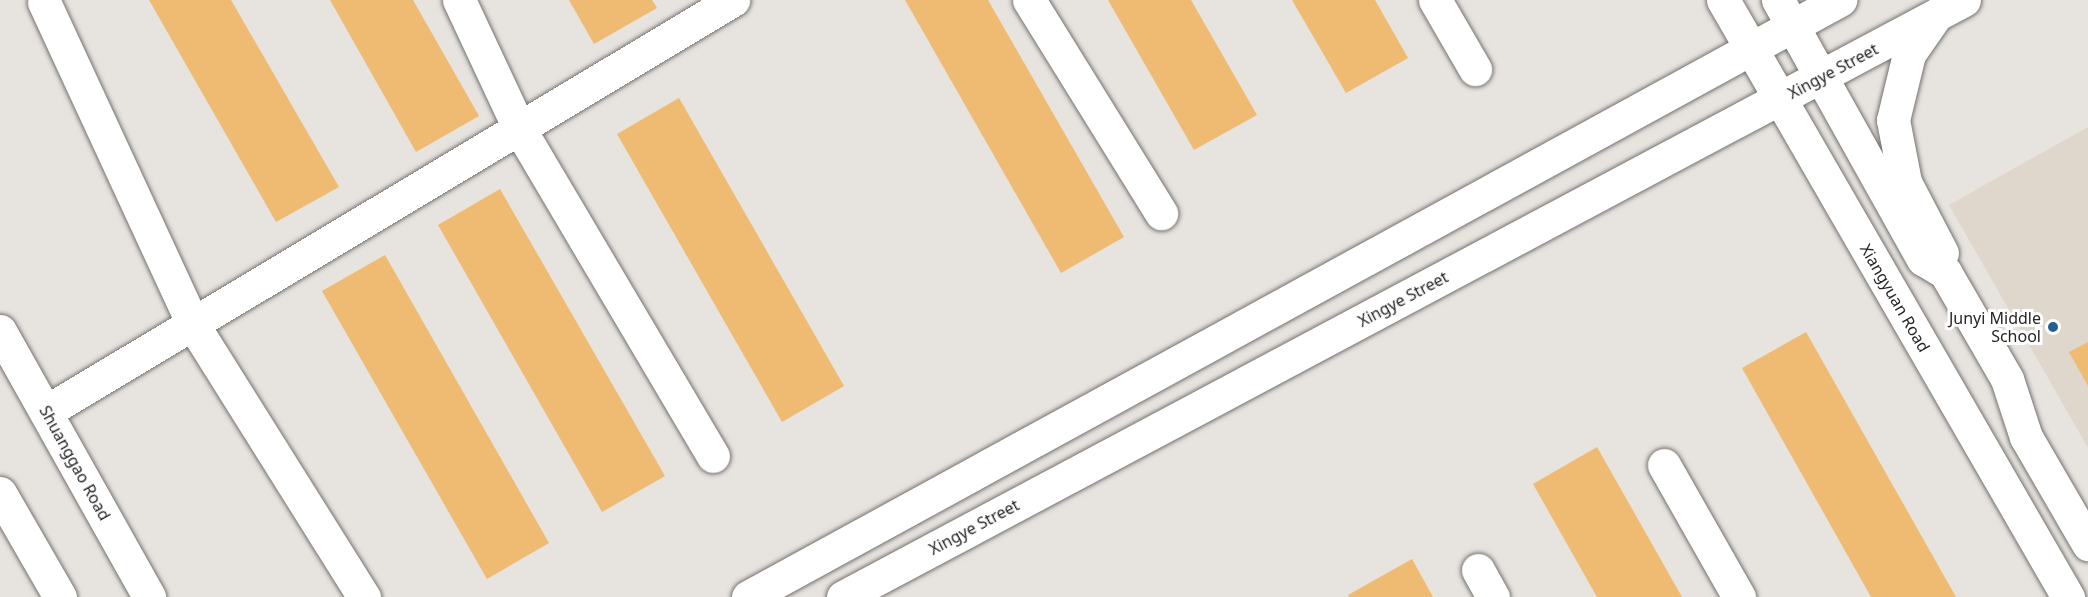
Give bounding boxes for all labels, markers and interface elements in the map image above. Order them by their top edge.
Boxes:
street label: Xingye Street [1785,39,1881,103]
street label: Xiangyuan Road [1856,240,1934,356]
street label: Xingye Street [1355,267,1451,331]
place label: Junyi Middle School [1949,308,2041,346]
marker: Junyi Middle School [2046,320,2060,334]
street label: Shuanggao Road [35,402,115,524]
street label: Xingye Street [926,495,1022,559]

